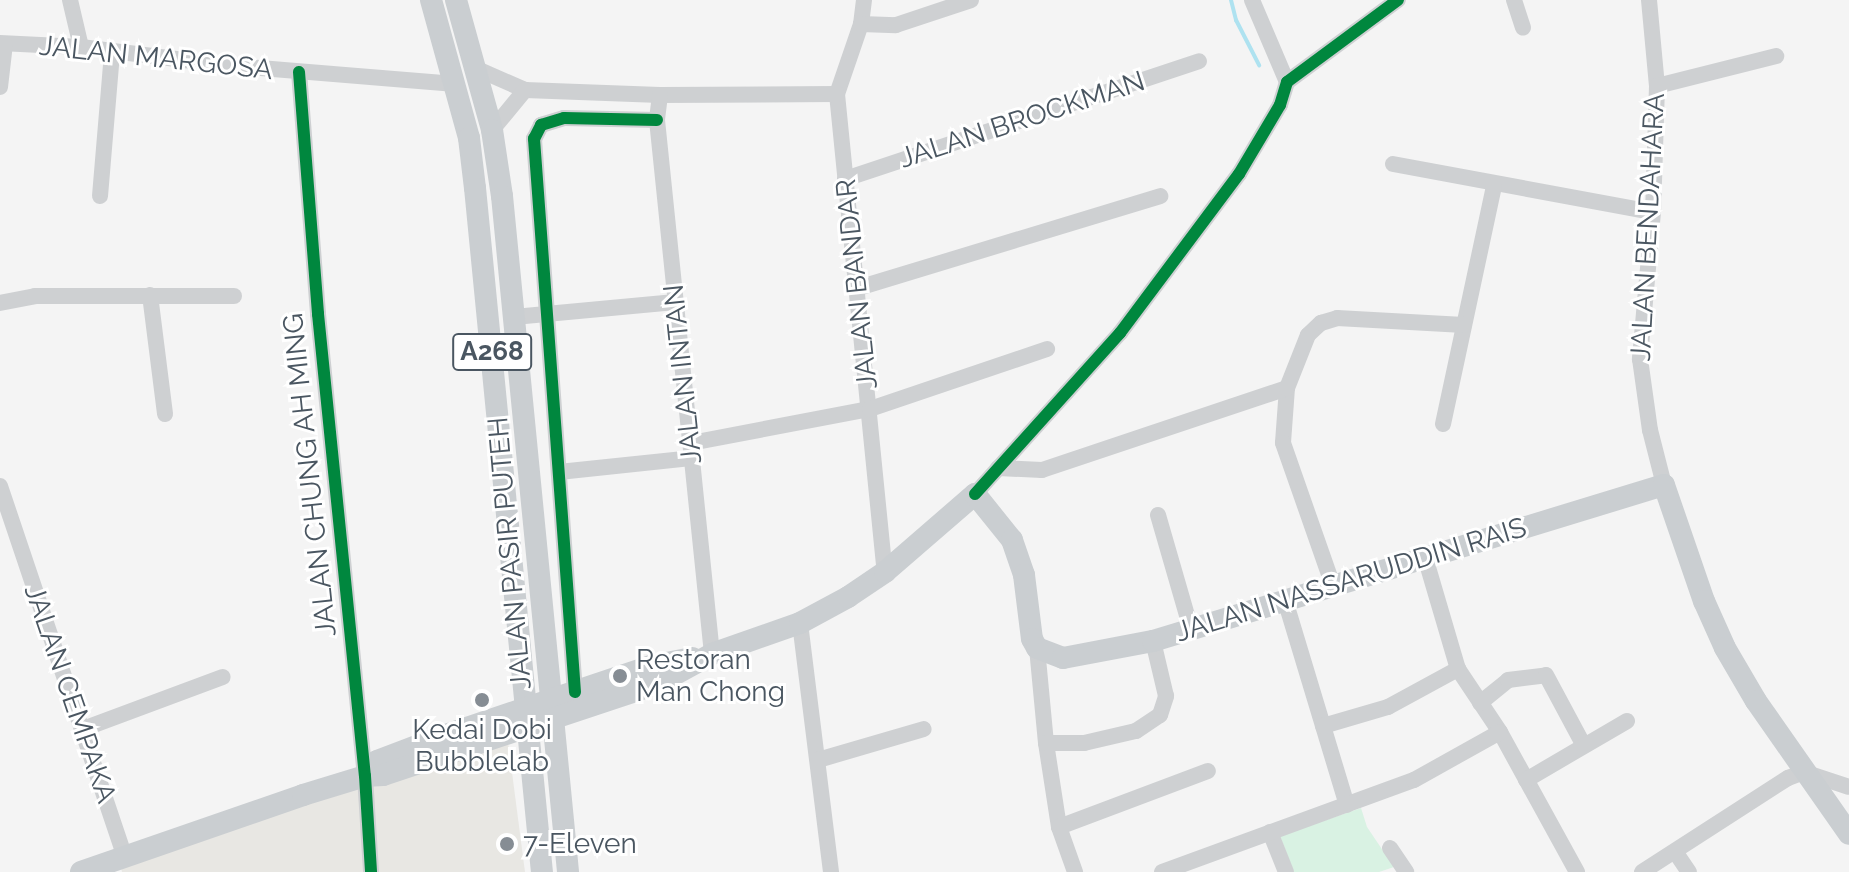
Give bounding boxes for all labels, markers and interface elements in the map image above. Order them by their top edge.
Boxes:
street label: JALAN MARGOSA [38,29,274,87]
street label: JALAN BROCKMAN [895,64,1149,176]
street label: JALAN BENDAHARA [1624,92,1672,362]
street label: JALAN BANDAR [829,177,885,391]
street label: JALAN INTAN [657,283,709,465]
street label: JALAN CHUNG AH MING [276,311,344,639]
road number: A268 [452,330,532,374]
street label: JALAN PASIR PUTEH [481,415,539,691]
street label: JALAN NASSARUDDIN RAIS [1172,511,1530,649]
street label: JALAN CEMPAKA [17,580,123,808]
place label: Restoran Man Chong [636,643,785,709]
marker: Restoran Man Chong [611,667,629,685]
marker: Kedai Dobi Bubblelab [473,691,491,709]
place label: Kedai Dobi Bubblelab [412,713,552,779]
place label: 7-Eleven [523,827,637,861]
marker: 7-Eleven [498,835,516,853]

